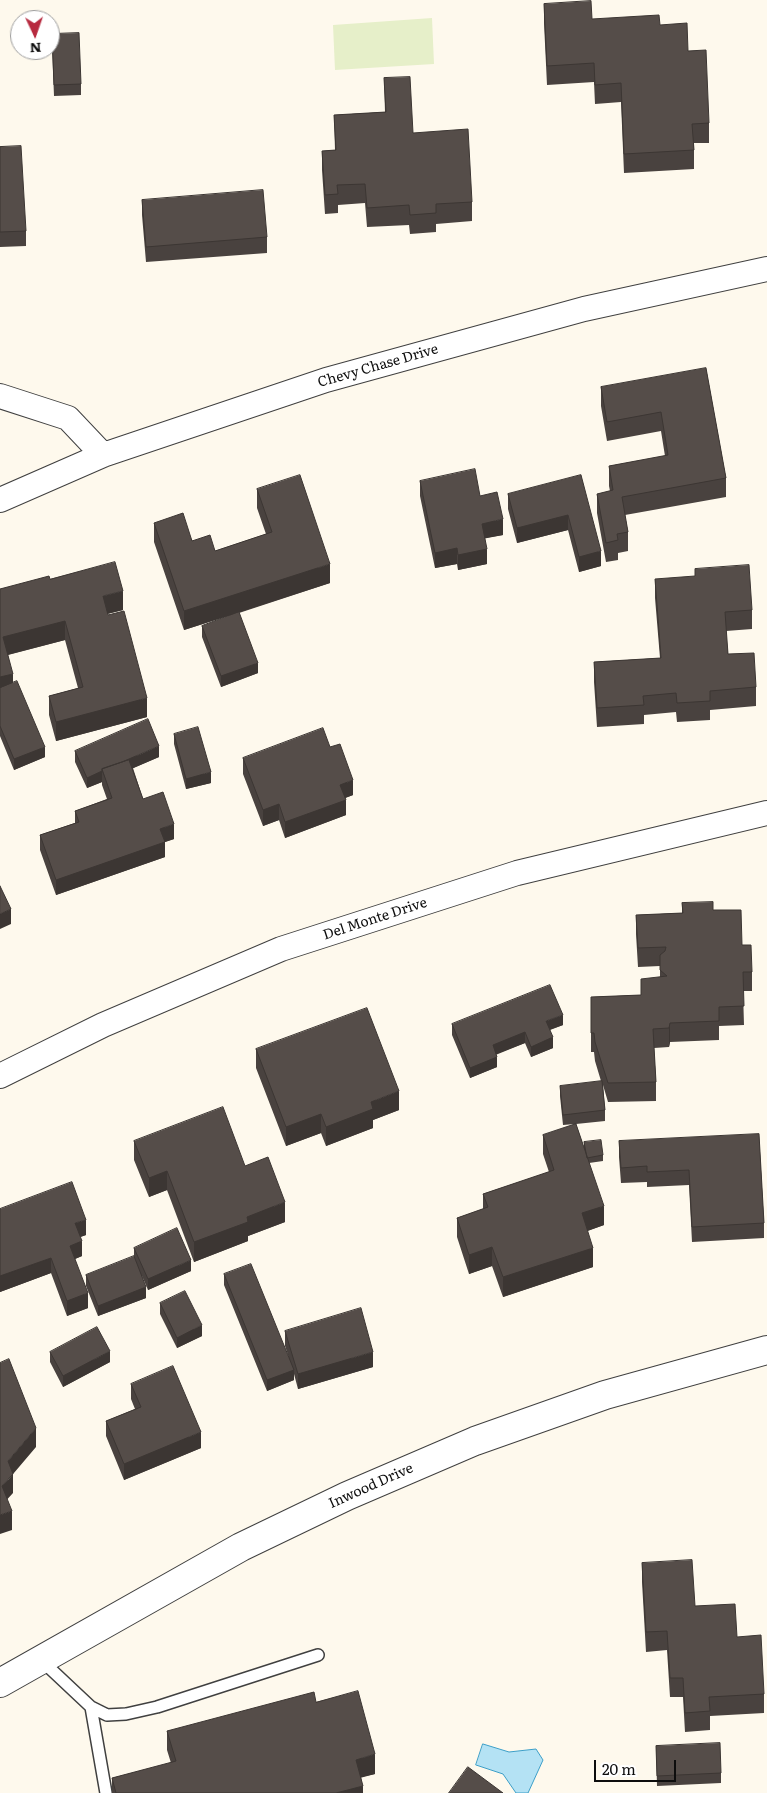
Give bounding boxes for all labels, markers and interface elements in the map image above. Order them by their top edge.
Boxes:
north arrow [10,10,60,60]
text: N [29,39,42,59]
street label: Chevy Chase Drive [316,341,440,391]
street label: Del Monte Drive [321,894,429,944]
street label: Inwood Drive [326,1460,416,1512]
scale bar [597,1750,680,1782]
text: 20 m [602,1757,636,1780]

